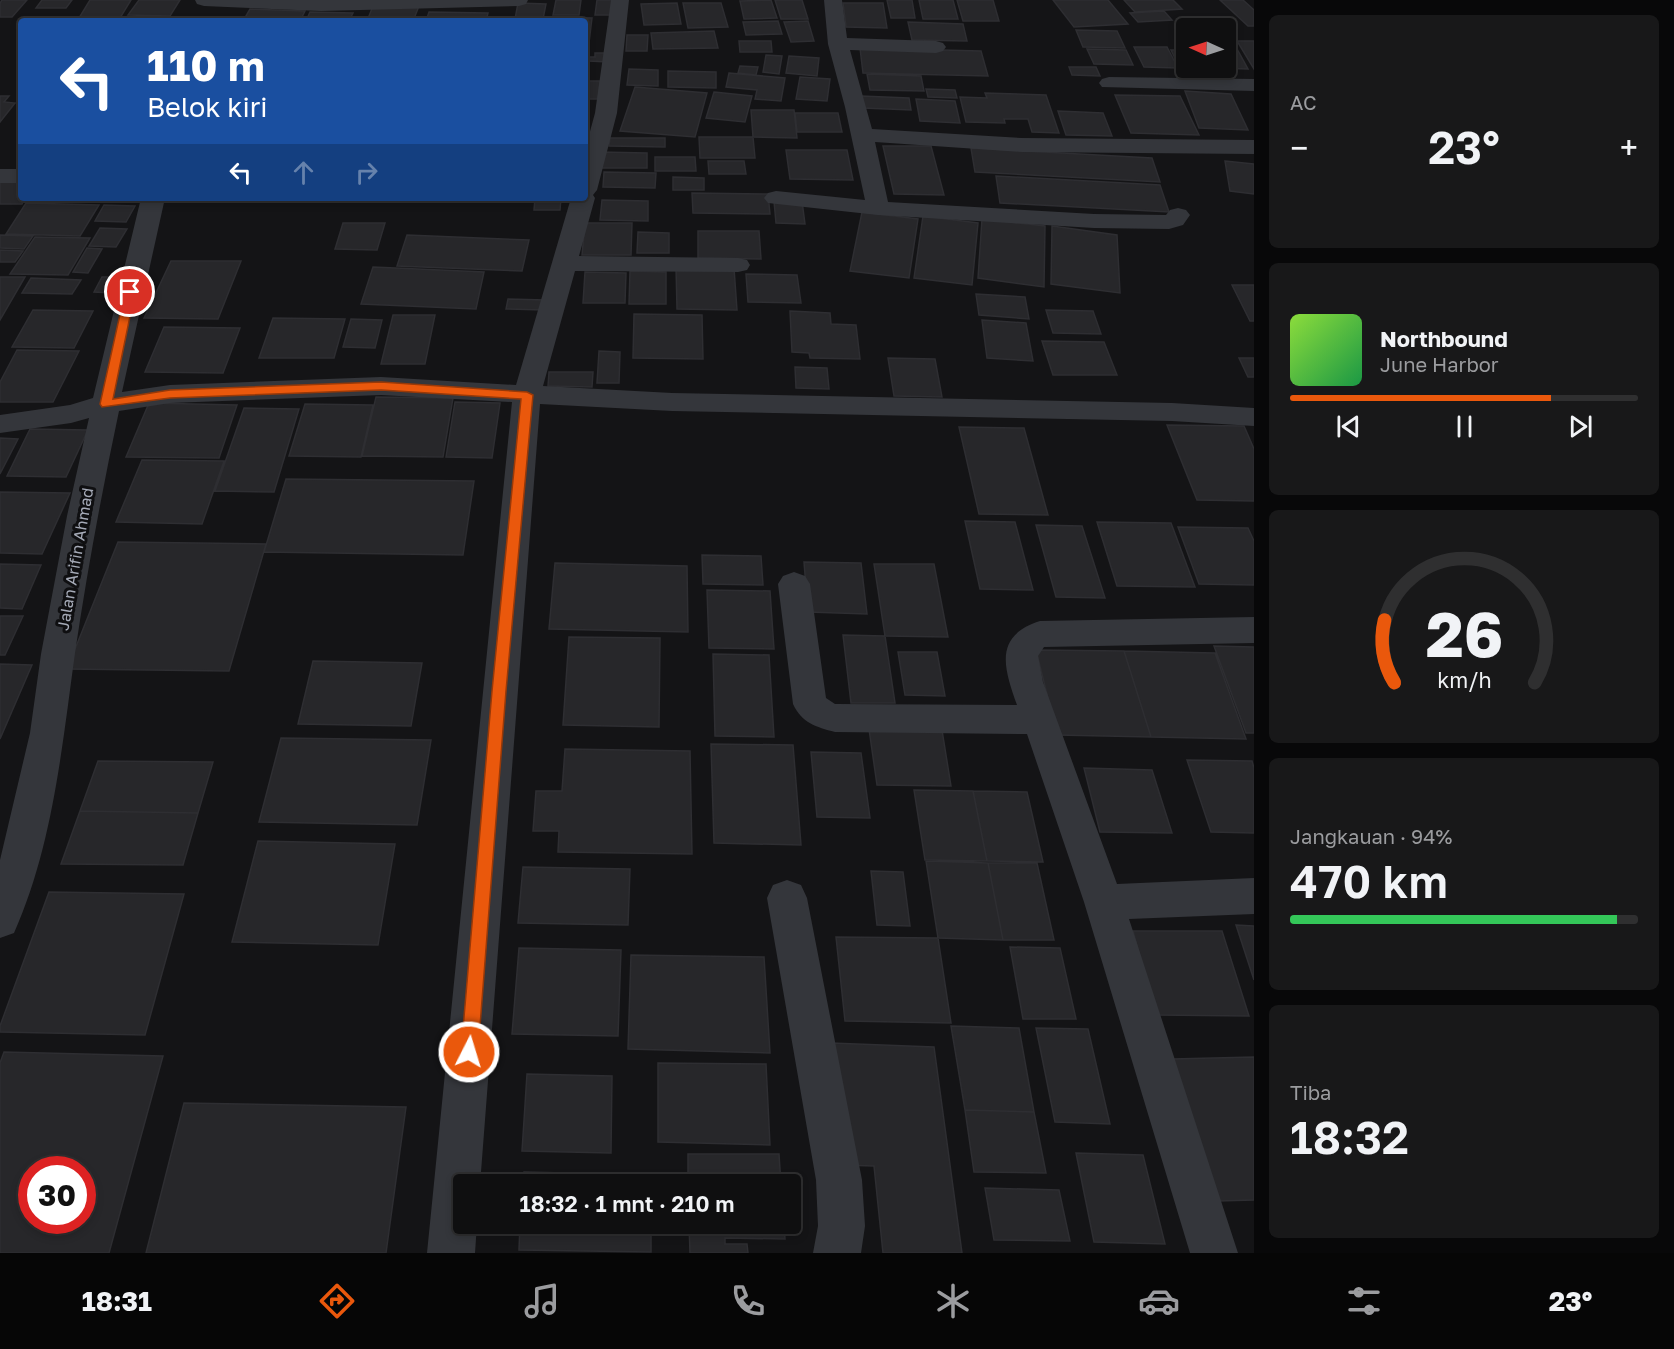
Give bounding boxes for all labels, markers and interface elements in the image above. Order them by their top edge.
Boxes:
north arrow [1176,18,1236,78]
map controls [1176,18,1236,78]
text: 110 m [147,40,265,90]
icon: left [48,42,126,120]
text: AC [1290,90,1317,114]
text: Belok kiri [147,91,268,123]
text: 23° [1428,120,1500,174]
text: − [1290,128,1308,167]
text: + [1620,128,1638,167]
icon: left [224,156,257,189]
icon: ahead [287,156,320,189]
icon: right [350,156,383,189]
pin [104,266,155,317]
icon: arrive [113,275,146,308]
text: Northbound [1380,325,1508,352]
text: June Harbor [1380,352,1499,376]
icon: previous [1332,410,1365,443]
icon: pause [1448,410,1481,443]
icon: next [1564,410,1597,443]
street label: Jalan Arifin Ahmad [53,486,97,632]
text: 26 [1425,597,1503,672]
text: km/h [1437,668,1491,694]
text: Jangkauan · 94% [1290,824,1452,848]
text: 470 km [1290,854,1448,908]
position arrow [437,1020,501,1084]
text: Tiba [1290,1080,1331,1104]
text: 18:32 [1290,1110,1409,1164]
speed limit sign: 30 [18,1156,96,1234]
text: 18:32 · 1 mnt · 210 m [520,1190,734,1217]
icon: directions [316,1280,358,1322]
icon: music [521,1280,563,1322]
icon: phone [727,1280,769,1322]
icon: climate [932,1280,974,1322]
icon: car [1138,1280,1180,1322]
icon: filters [1343,1280,1385,1322]
text: 18:31 [82,1285,152,1317]
text: 23° [1549,1285,1592,1317]

